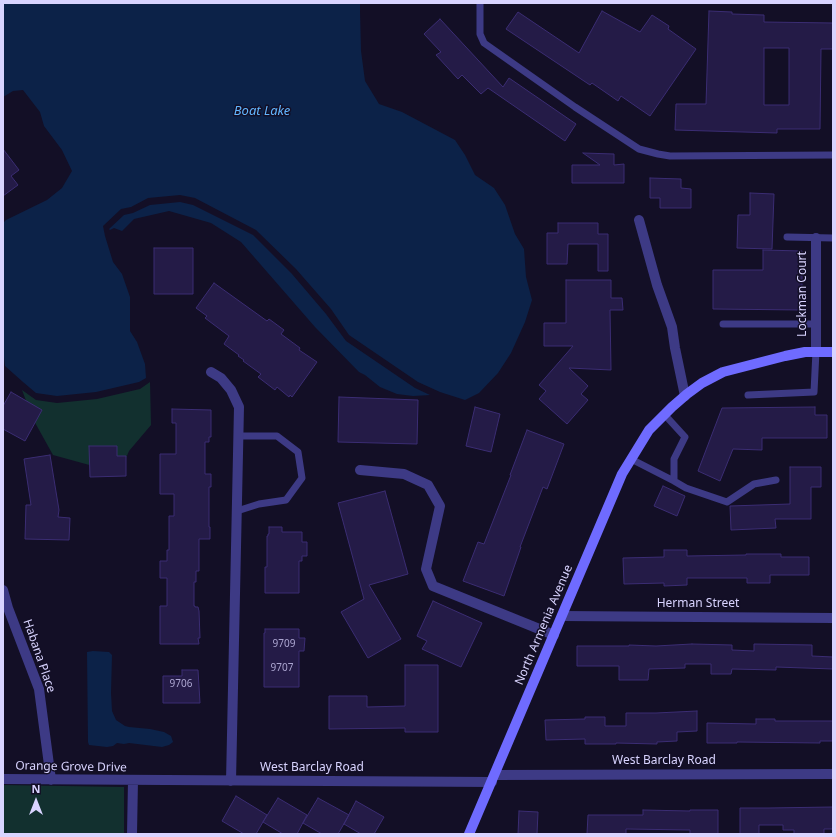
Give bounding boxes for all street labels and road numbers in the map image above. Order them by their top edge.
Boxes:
street label: Lockman Court [796,251,810,337]
street label: North Armenia Avenue [512,563,576,687]
street label: Herman Street [657,597,739,611]
street label: Habana Place [20,617,58,695]
street label: West Barclay Road [612,754,716,768]
street label: Orange Grove Drive [15,759,127,775]
street label: West Barclay Road [260,761,364,775]

